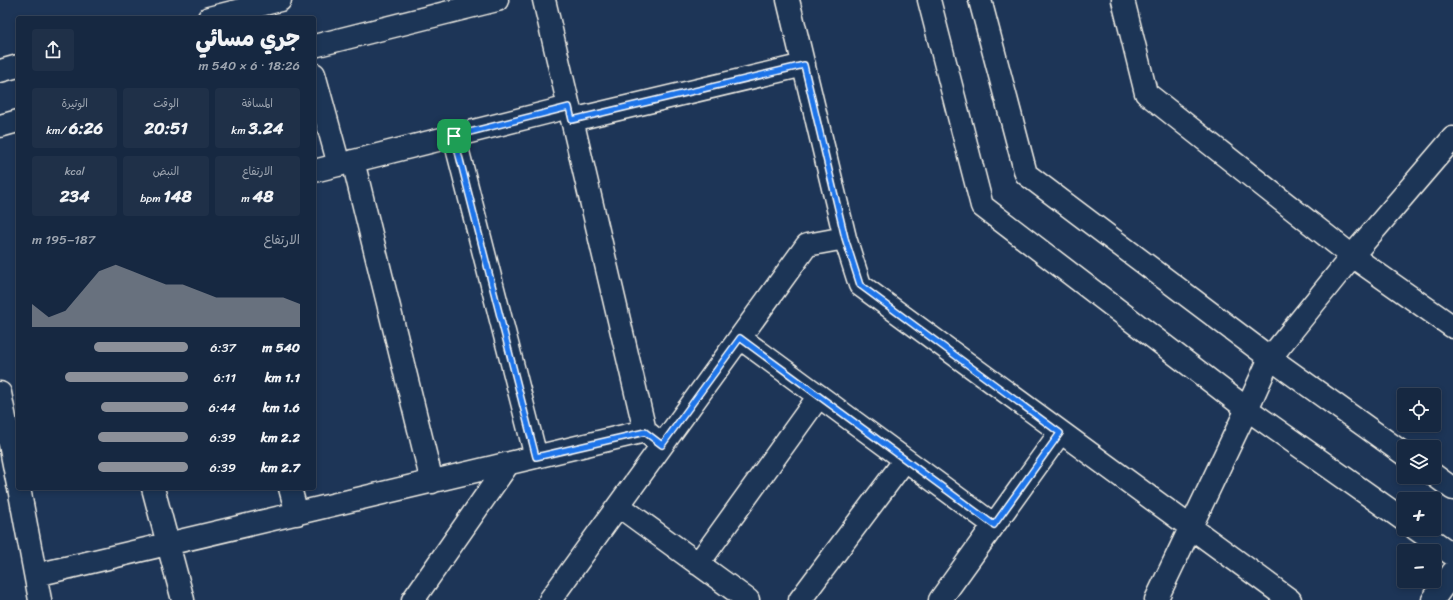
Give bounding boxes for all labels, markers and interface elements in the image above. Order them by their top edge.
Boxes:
text: جري مسائي [196,19,300,58]
button: share [32,29,74,71]
text: 18:26 · 6 × 540 m [198,54,300,77]
text: الوتيرة [61,94,88,113]
text: الوقت [153,94,179,113]
text: المسافة [242,94,273,113]
text: 6:26 [69,113,103,143]
text: 20:51 [144,113,188,143]
text: 3.24 [248,113,283,143]
pin [437,119,471,153]
text: /km [46,121,69,140]
text: km [231,121,248,140]
icon: arrive [443,125,465,147]
text: kcal [65,162,85,181]
text: النبض [153,162,179,181]
text: الارتفاع [242,162,273,181]
text: 234 [60,181,90,211]
text: 148 [164,181,192,211]
text: 48 [253,181,273,211]
text: bpm [140,189,164,208]
text: m [241,189,253,208]
text: 187–195 m [32,228,95,251]
text: الارتفاع [264,228,300,251]
text: 6:37 [210,336,236,359]
text: 540 m [262,336,300,359]
text: 6:11 [214,366,236,389]
text: 1.1 km [265,366,300,389]
map controls [1397,388,1441,588]
button: locate [1397,388,1441,432]
text: 6:44 [208,396,236,419]
text: 1.6 km [263,396,300,419]
text: 6:39 [210,426,236,449]
text: 2.2 km [261,426,300,449]
button: layers [1397,440,1441,484]
text: 6:39 [210,456,236,479]
text: 2.7 km [261,456,300,479]
button: + [1397,492,1441,536]
button: − [1397,544,1441,588]

